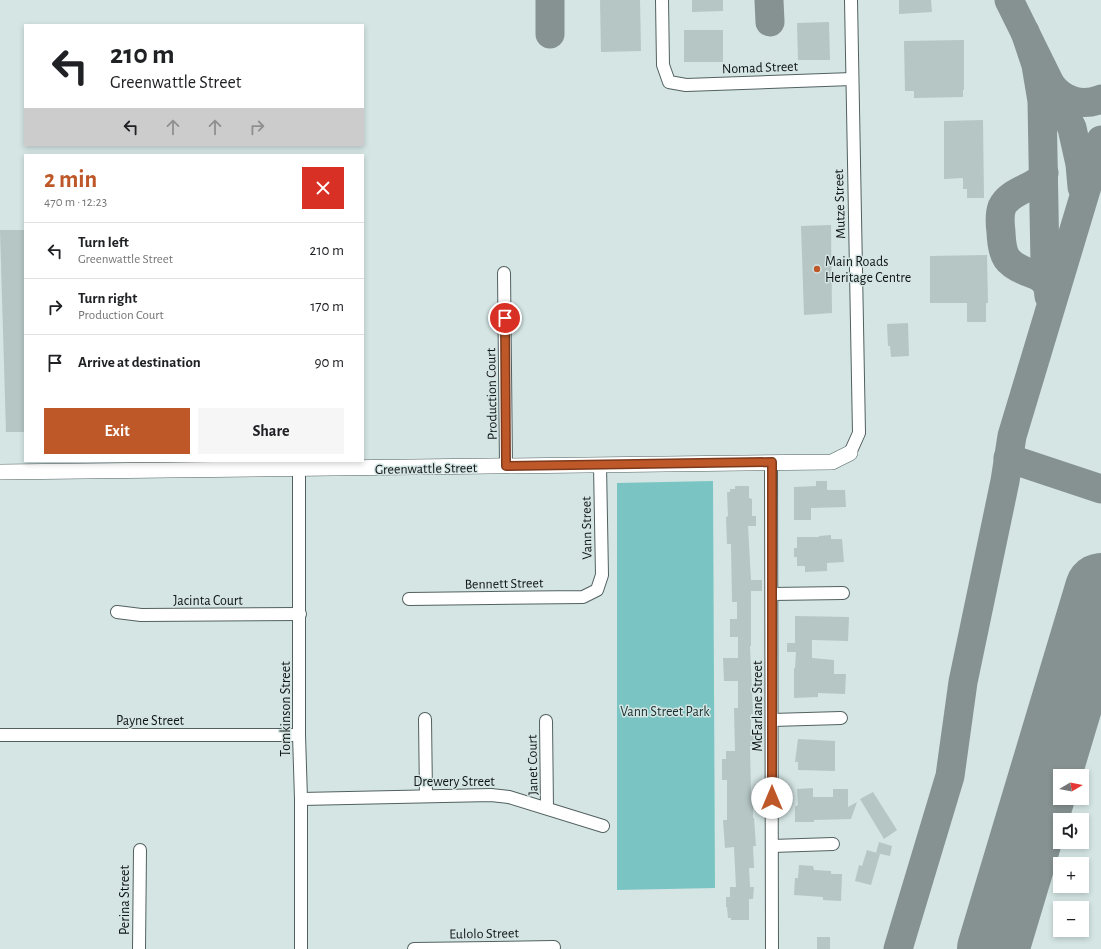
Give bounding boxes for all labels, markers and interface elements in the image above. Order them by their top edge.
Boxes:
icon: left [44,40,96,92]
text: 210 m [110,41,175,69]
street label: Nomad Street [722,60,799,76]
text: Greenwattle Street [110,74,242,92]
icon: left [120,116,142,138]
icon: ahead [162,116,184,138]
icon: ahead [204,116,226,138]
icon: right [246,116,268,138]
button: close [302,167,344,209]
text: 2 min [44,168,97,192]
street label: Mutze Street [832,168,848,239]
text: 470 m · 12:23 [44,196,107,209]
text: Turn left [78,235,129,250]
icon: left [44,240,66,262]
text: 210 m [310,243,344,258]
text: Greenwattle Street [78,253,173,266]
place label: Main Roads Heritage Centre [825,255,911,285]
marker: Main Roads Heritage Centre [812,264,822,274]
text: Turn right [78,291,137,306]
icon: right [44,296,66,318]
text: 170 m [310,299,344,314]
pin [488,301,522,335]
icon: arrive [494,307,516,329]
text: Production Court [78,309,164,322]
street label: Production Court [484,347,500,440]
icon: arrive [44,352,66,374]
text: Arrive at destination [78,355,201,370]
text: 90 m [315,355,344,370]
button: Exit [44,408,190,454]
button: Share [198,408,344,454]
street label: Greenwattle Street [375,461,478,477]
street label: Vann Street [579,496,595,560]
street label: Bennett Street [465,576,544,592]
street label: Jacinta Court [173,594,243,608]
street label: McFarlane Street [751,660,765,752]
street label: Tomkinson Street [279,661,293,757]
park label: Vann Street Park [620,705,710,719]
street label: Payne Street [116,714,185,728]
street label: Janet Court [525,734,541,795]
north arrow [1053,769,1089,805]
map controls [1053,769,1089,937]
street label: Drewery Street [413,775,495,789]
position arrow [751,777,793,819]
button: sound [1053,813,1089,849]
button: + [1053,857,1089,893]
street label: Perina Street [118,864,132,935]
button: − [1053,901,1089,937]
street label: Eulolo Street [449,926,519,942]

